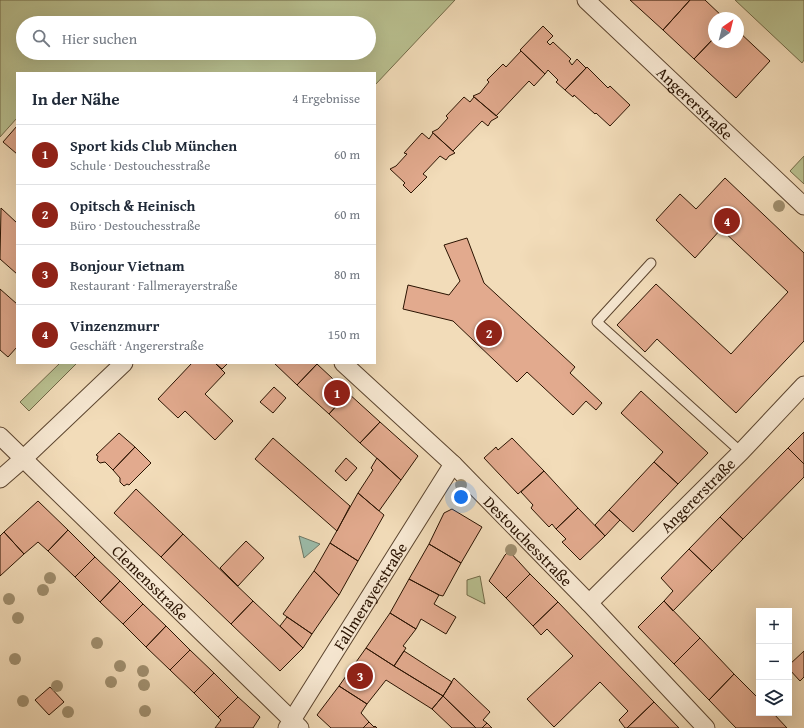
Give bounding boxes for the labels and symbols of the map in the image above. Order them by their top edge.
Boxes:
north arrow [708,12,744,48]
street label: Angererstraße [651,61,739,145]
pin: 4 [714,206,740,236]
pin: 2 [476,318,502,348]
pin: 1 [324,378,350,408]
street label: Angererstraße [654,452,741,538]
your location [451,487,471,507]
street label: Destouchesstraße [478,490,578,592]
street label: Fallmerayerstraße [327,537,413,654]
street label: Clemensstraße [106,539,195,626]
pin: 3 [347,661,373,691]

